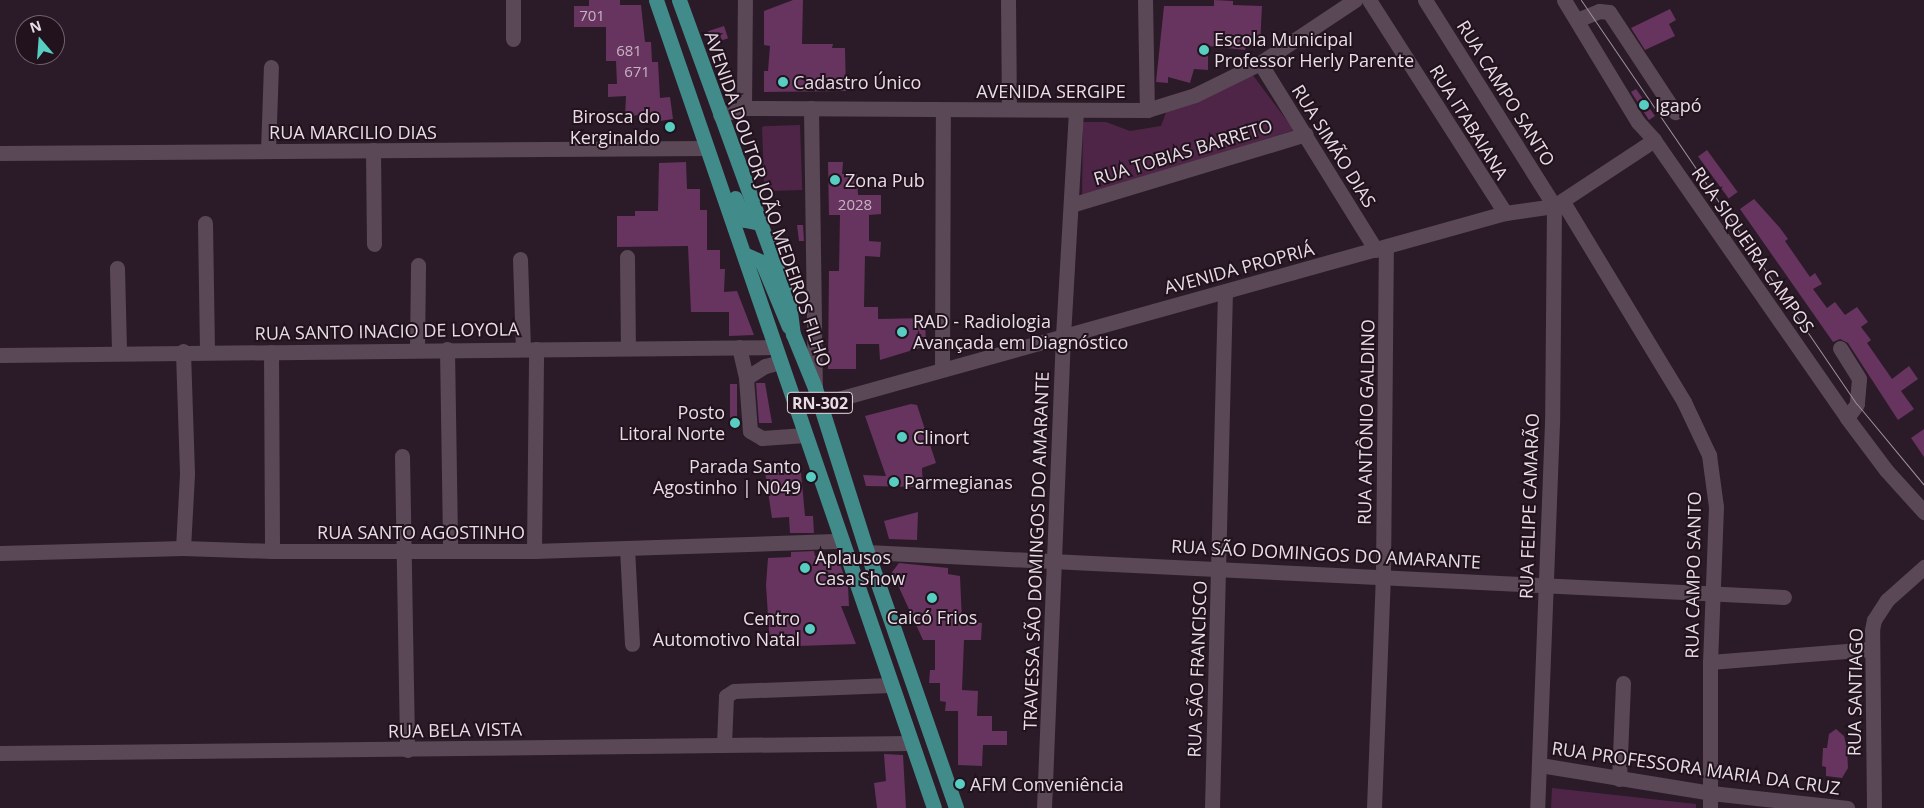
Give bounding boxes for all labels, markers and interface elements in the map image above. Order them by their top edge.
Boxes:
house number: 701 [579,7,605,25]
north arrow [15,15,65,65]
text: N [27,15,44,37]
street label: RUA CAMPO SANTO [1452,16,1560,170]
street label: AVENIDA DOUTOR JOÃO MEDEIROS FILHO [700,28,836,370]
place label: Escola Municipal Professor Herly Parente [1214,29,1414,72]
house number: 681 [616,42,642,60]
marker: Escola Municipal Professor Herly Parente [1198,44,1210,56]
street label: RUA ITABAIANA [1425,61,1513,183]
house number: 671 [624,63,650,81]
place label: Cadastro Único [793,71,921,93]
marker: Cadastro Único [777,76,789,88]
street label: AVENIDA SERGIPE [976,80,1126,102]
street label: RUA SIMÃO DIAS [1288,81,1380,211]
place label: Igapó [1655,94,1702,116]
marker: Igapó [1637,98,1651,112]
place label: Birosca do Kerginaldo [570,106,660,148]
street label: RUA TOBIAS BARRETO [1091,114,1275,190]
street label: RUA MARCILIO DIAS [269,121,437,143]
marker: Birosca do Kerginaldo [664,121,676,133]
street label: RUA SIQUEIRA CAMPOS [1687,163,1819,337]
place label: Zona Pub [845,169,925,191]
marker: Zona Pub [829,174,841,186]
house number: 2028 [838,196,872,214]
street label: AVENIDA PROPRIÁ [1162,238,1316,298]
place label: RAD - Radiologia Avançada em Diagnóstico [913,311,1128,354]
street label: RUA SANTO INACIO DE LOYOLA [254,318,520,344]
street label: RUA ANTÔNIO GALDINO [1353,319,1379,525]
marker: RAD - Radiologia Avançada em Diagnóstico [895,325,909,339]
street label: TRAVESSA SÃO DOMINGOS DO AMARANTE [1019,371,1053,731]
road number: RN-302 [786,389,854,416]
place label: Posto Litoral Norte [619,402,725,444]
street label: RUA FELIPE CAMARÃO [1515,413,1543,599]
marker: Posto Litoral Norte [729,417,741,429]
place label: Clinort [913,426,969,448]
marker: Clinort [895,430,909,444]
place label: Parada Santo Agostinho | N049 [653,456,801,498]
marker: Parada Santo Agostinho | N049 [805,471,817,483]
place label: Parmegianas [904,471,1013,493]
marker: Parmegianas [888,476,900,488]
street label: RUA CAMPO SANTO [1681,491,1705,659]
street label: RUA SANTO AGOSTINHO [317,521,525,543]
street label: RUA SÃO DOMINGOS DO AMARANTE [1170,535,1482,573]
place label: Aplausos Casa Show [815,547,905,590]
marker: Aplausos Casa Show [799,562,811,574]
street label: RUA SÃO FRANCISCO [1183,580,1211,758]
marker: Caicó Frios [926,592,938,604]
place label: Caicó Frios [887,606,977,628]
place label: Centro Automotivo Natal [653,608,800,650]
marker: Centro Automotivo Natal [804,623,816,635]
street label: RUA SANTIAGO [1843,628,1867,756]
street label: RUA BELA VISTA [388,718,522,742]
street label: RUA PROFESSORA MARIA DA CRUZ [1550,737,1842,799]
place label: AFM Conveniência [970,773,1124,795]
marker: AFM Conveniência [954,778,966,790]

